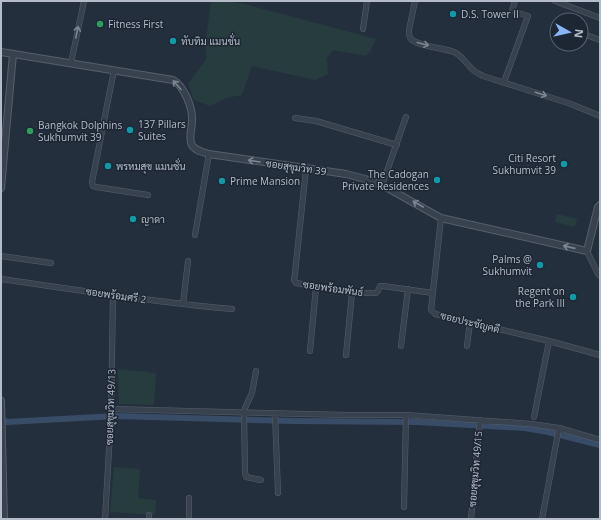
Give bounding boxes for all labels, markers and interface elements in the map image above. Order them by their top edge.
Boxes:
place label: D.S. Tower II [461,7,519,21]
marker: D.S. Tower II [448,9,458,19]
north arrow [549,12,589,52]
place label: Fitness First [108,17,164,31]
marker: Fitness First [95,19,105,29]
one-way arrow [74,26,82,39]
text: N [571,28,587,39]
place label: ทับทิม แมนชั่น [181,33,240,48]
marker: ทับทิม แมนชั่น [168,36,178,46]
one-way arrow [416,41,429,49]
one-way arrow [173,80,182,90]
one-way arrow [534,91,547,98]
place label: 137 Pillars Suites [138,117,186,143]
place label: Bangkok Dolphins Sukhumvit 39 [38,118,122,144]
marker: 137 Pillars Suites [125,125,135,135]
marker: Bangkok Dolphins Sukhumvit 39 [25,126,35,136]
place label: Citi Resort Sukhumvit 39 [492,151,556,177]
street label: ซอยสุขุมวิท 39 [265,156,328,179]
one-way arrow [247,157,260,165]
place label: พรหมสุข แมนชั่น [116,158,186,174]
marker: Citi Resort Sukhumvit 39 [559,159,569,169]
marker: พรหมสุข แมนชั่น [103,161,113,171]
place label: The Cadogan Private Residences [342,167,429,193]
place label: Prime Mansion [230,174,300,188]
marker: The Cadogan Private Residences [432,175,442,185]
marker: Prime Mansion [217,176,227,186]
one-way arrow [412,200,424,208]
place label: ญาดา [141,212,165,226]
marker: ญาดา [128,214,138,224]
one-way arrow [563,243,576,251]
place label: Palms @ Sukhumvit [483,252,532,278]
marker: Palms @ Sukhumvit [535,260,545,270]
street label: ซอยพร้อมพันธ์ [302,277,365,299]
street label: ซอยพร้อมศรี 2 [85,284,147,306]
place label: Regent on the Park III [515,284,565,310]
marker: Regent on the Park III [568,292,578,302]
street label: ซอยประชัญคดี [439,308,501,336]
street label: ซอยสุขุมวิท 49/13 [102,368,119,445]
street label: ซอยสุขุมวิท 49/15 [465,430,486,508]

